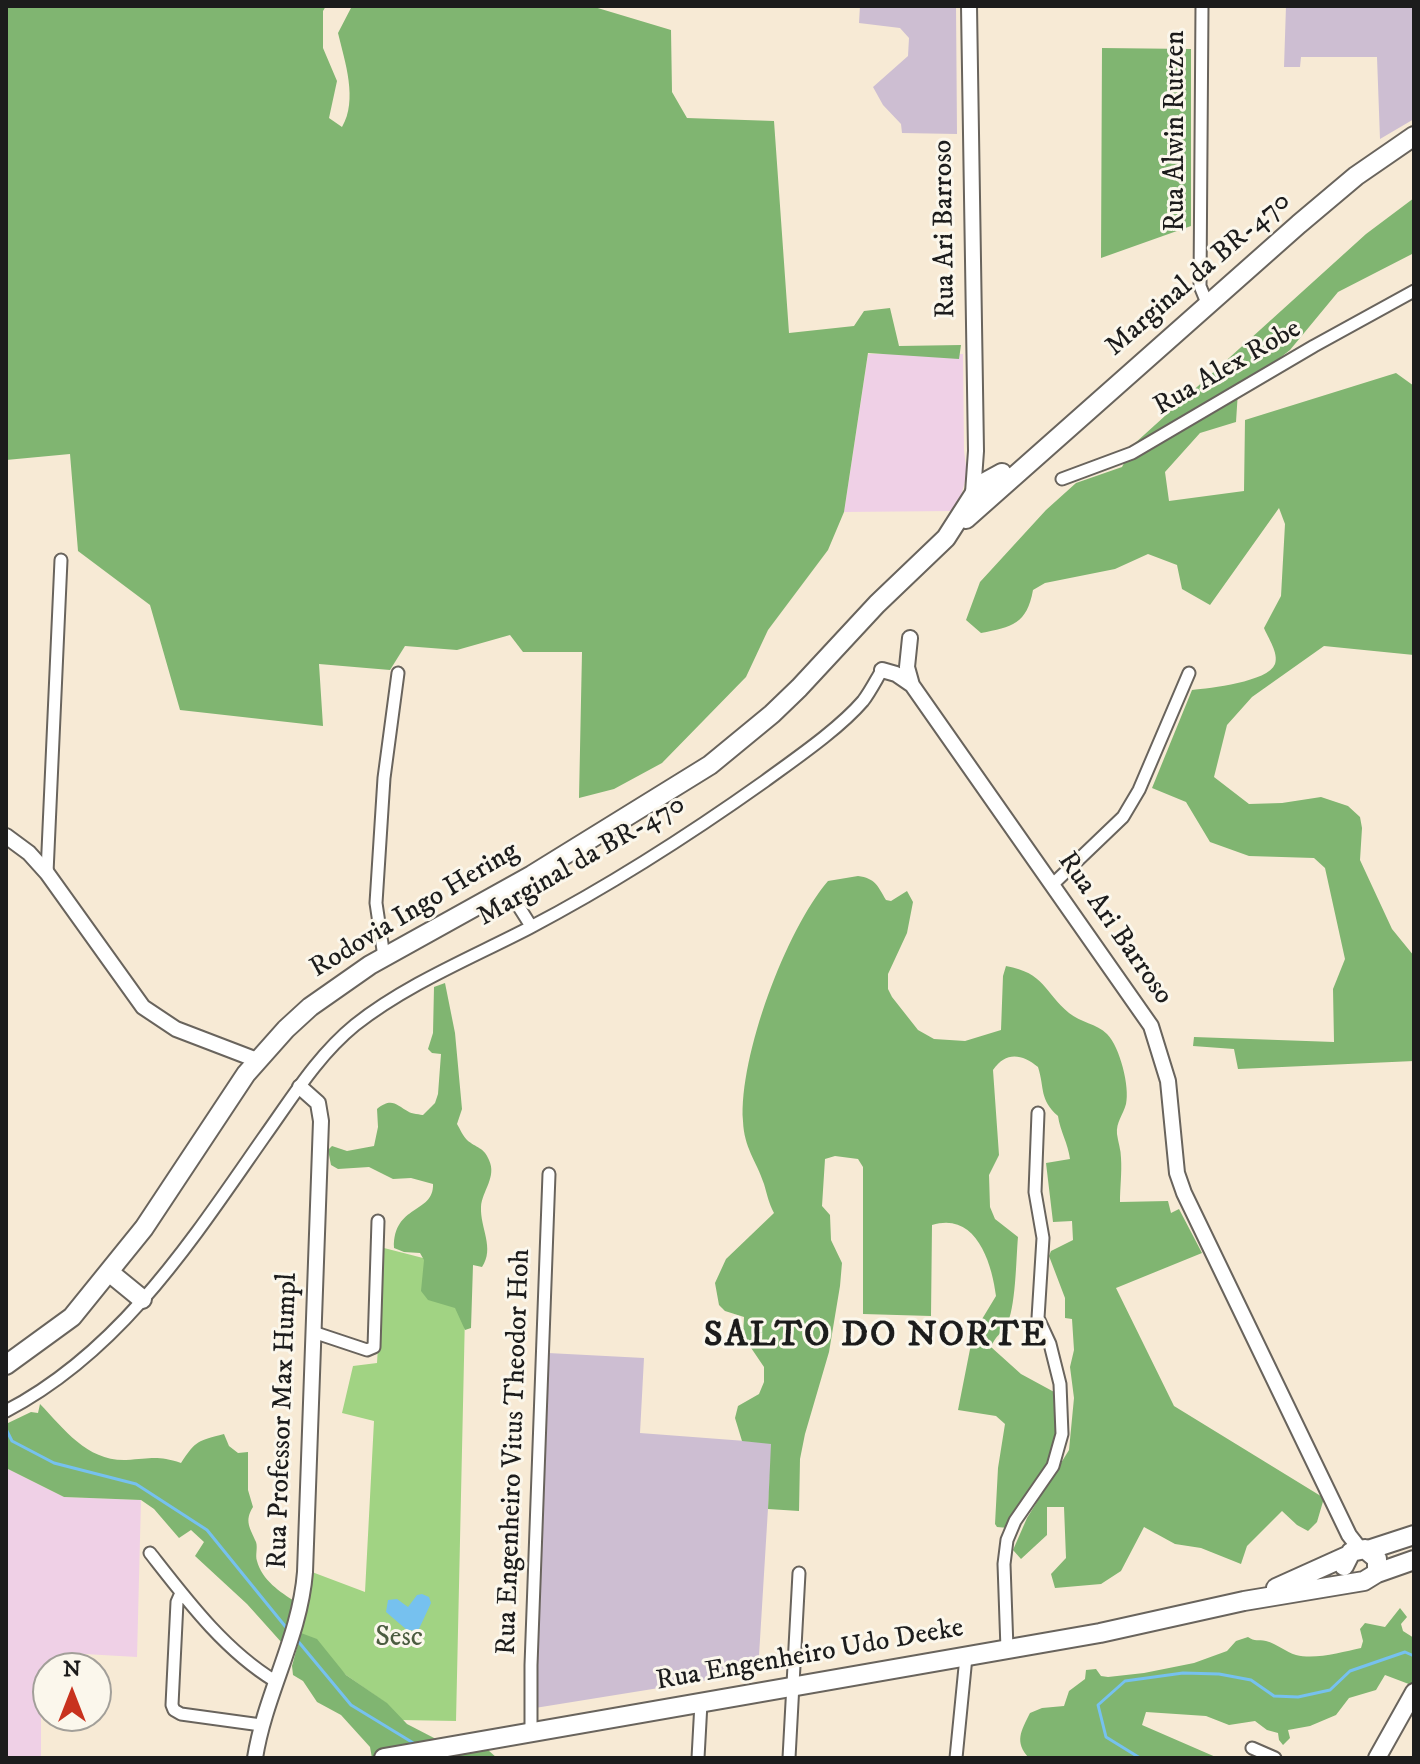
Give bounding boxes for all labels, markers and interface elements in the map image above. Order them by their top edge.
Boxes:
street label: Rua Alwin Rutzen [1160,30,1194,232]
street label: Rua Ari Barroso [928,139,964,319]
street label: Marginal da BR-470 [1100,186,1298,364]
street label: Rua Alex Robe [1148,313,1308,425]
street label: Marginal da BR-470 [472,789,692,935]
street label: Rodovia Ingo Hering [305,836,525,986]
street label: Rua Ari Barroso [1049,846,1179,1012]
street label: Rua Engenheiro Vitus Theodor Hoh [491,1248,539,1656]
street label: Rua Professor Max Humpl [262,1272,306,1570]
district label: SALTO DO NORTE [704,1316,1048,1360]
street label: Rua Engenheiro Udo Deeke [654,1612,966,1700]
park label: Sesc [375,1622,423,1656]
north arrow [32,1652,112,1732]
text: N [63,1656,81,1683]

